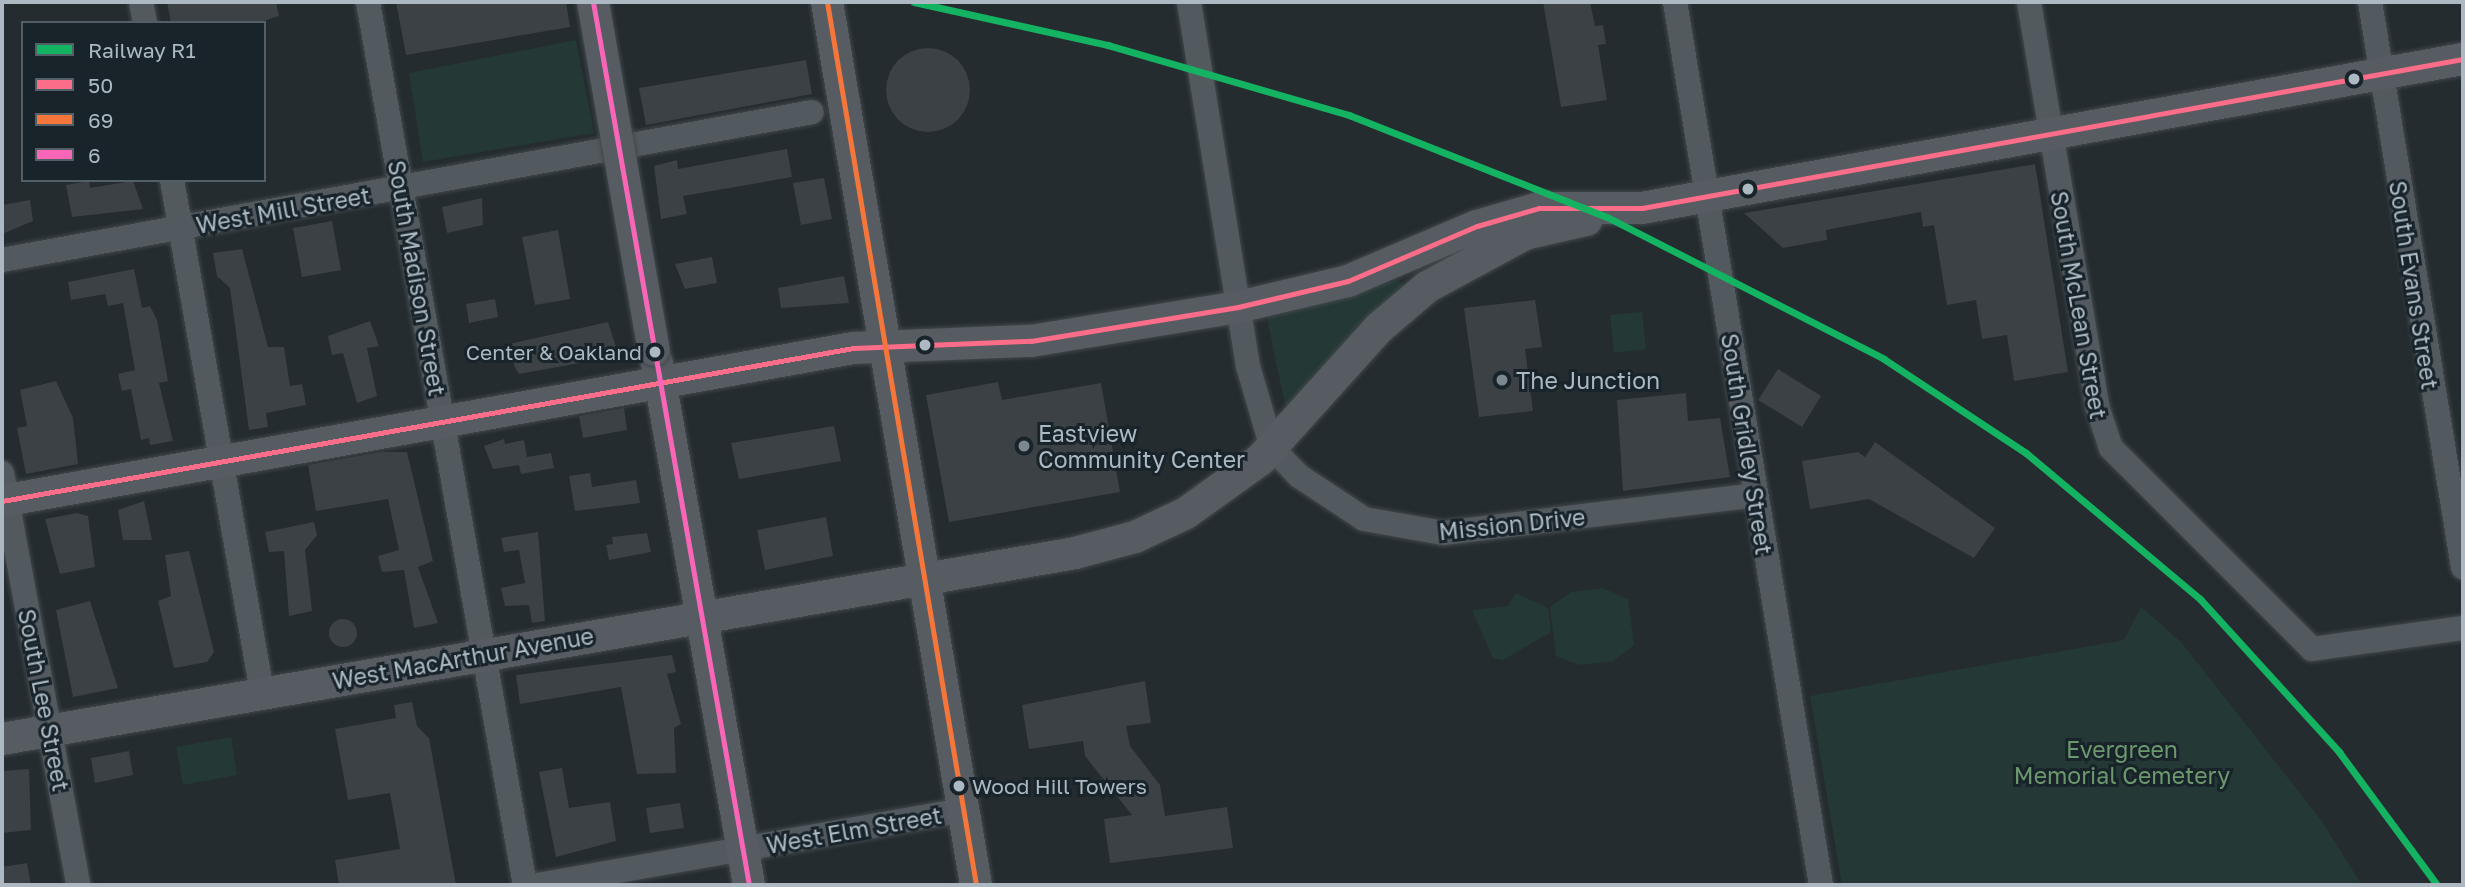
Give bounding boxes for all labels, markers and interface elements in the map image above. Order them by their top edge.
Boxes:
legend [21,21,266,182]
text: Railway R1 [88,37,196,63]
text: 50 [88,72,113,98]
unlabelled marker [2347,72,2361,86]
text: 69 [88,107,113,133]
text: 6 [88,142,101,168]
street label: South Madison Street [383,158,451,398]
street label: South Evans Street [2384,179,2444,391]
street label: West Mill Street [194,181,372,239]
unlabelled marker [1741,182,1755,196]
street label: South McLean Street [2045,189,2113,421]
street label: South Gridley Street [1716,331,1778,557]
unlabelled marker [918,338,932,352]
place label: Center & Oakland [466,339,642,365]
marker: Center & Oakland [648,345,662,359]
place label: The Junction [1516,366,1660,394]
marker: The Junction [1494,372,1510,388]
place label: Eastview Community Center [1038,419,1245,473]
marker: Eastview Community Center [1016,438,1032,454]
street label: Mission Drive [1437,503,1587,545]
street label: South Lee Street [13,607,75,793]
street label: West MacArthur Avenue [330,621,596,695]
park label: Evergreen Memorial Cemetery [2014,735,2230,789]
place label: Wood Hill Towers [972,773,1147,799]
marker: Wood Hill Towers [952,779,966,793]
street label: West Elm Street [764,801,944,859]

